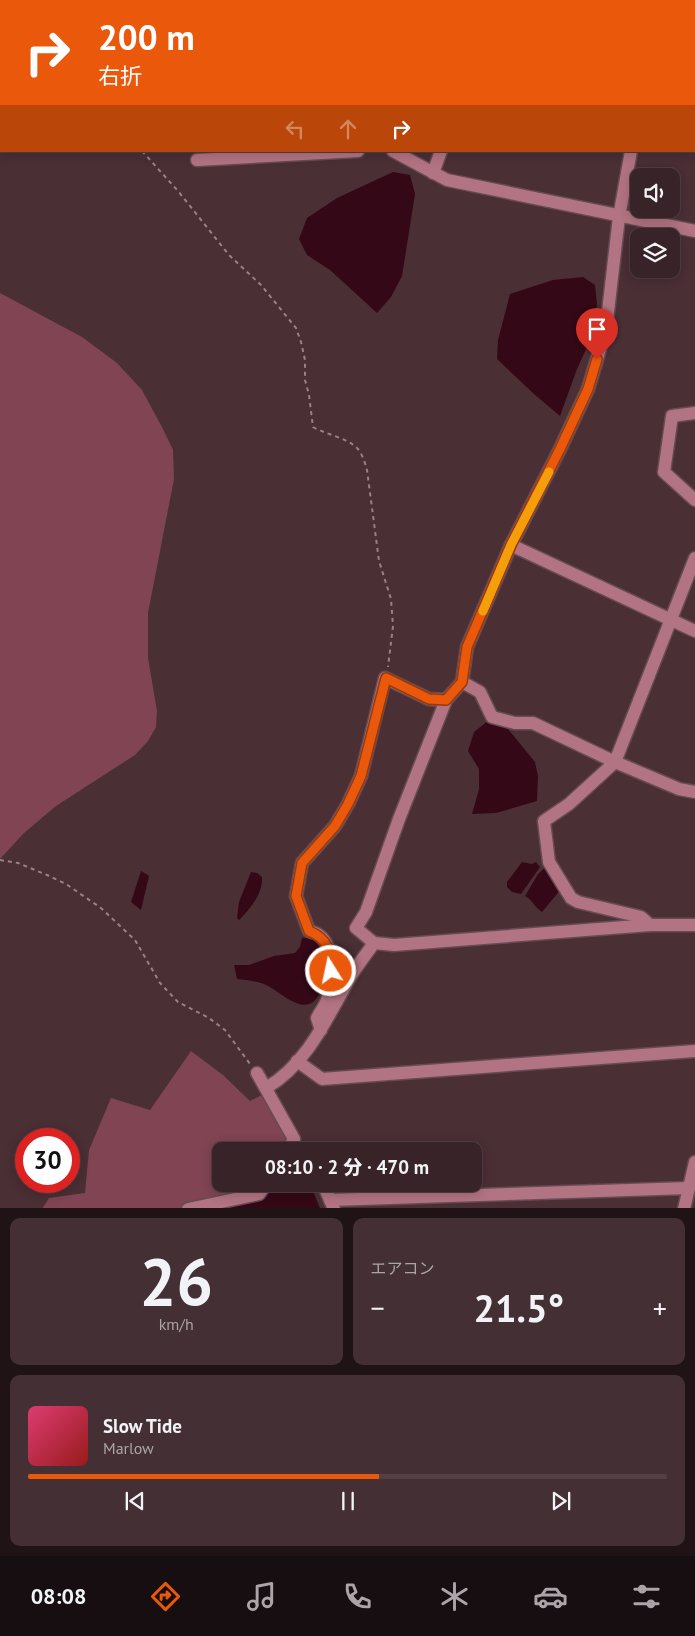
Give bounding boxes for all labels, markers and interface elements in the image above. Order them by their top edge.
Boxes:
text: 200 m [98,14,195,60]
icon: right [15,20,80,85]
text: 右折 [98,62,142,90]
icon: left [281,115,309,143]
icon: ahead [334,115,362,143]
icon: right [387,115,415,143]
map controls [630,168,680,278]
button: sound [630,168,680,218]
button: layers [630,228,680,278]
pin [576,308,618,359]
icon: arrive [583,315,611,343]
position arrow [304,944,356,996]
speed limit sign: 30 [15,1128,80,1193]
text: 08:10 · 2 分 · 470 m [265,1155,429,1179]
text: 26 [139,1239,213,1323]
text: エアコン [371,1258,435,1278]
text: 21.5° [473,1283,564,1332]
text: − [371,1289,385,1326]
text: + [653,1289,667,1326]
text: km/h [159,1314,194,1334]
text: Slow Tide [103,1414,182,1438]
text: Marlow [103,1438,154,1458]
icon: previous [121,1487,149,1515]
icon: pause [334,1487,362,1515]
icon: next [547,1487,575,1515]
icon: directions [148,1579,183,1614]
icon: music [244,1579,279,1614]
icon: phone [340,1579,375,1614]
icon: climate [437,1579,472,1614]
icon: car [533,1579,568,1614]
icon: filters [629,1579,664,1614]
text: 08:08 [31,1582,86,1610]

